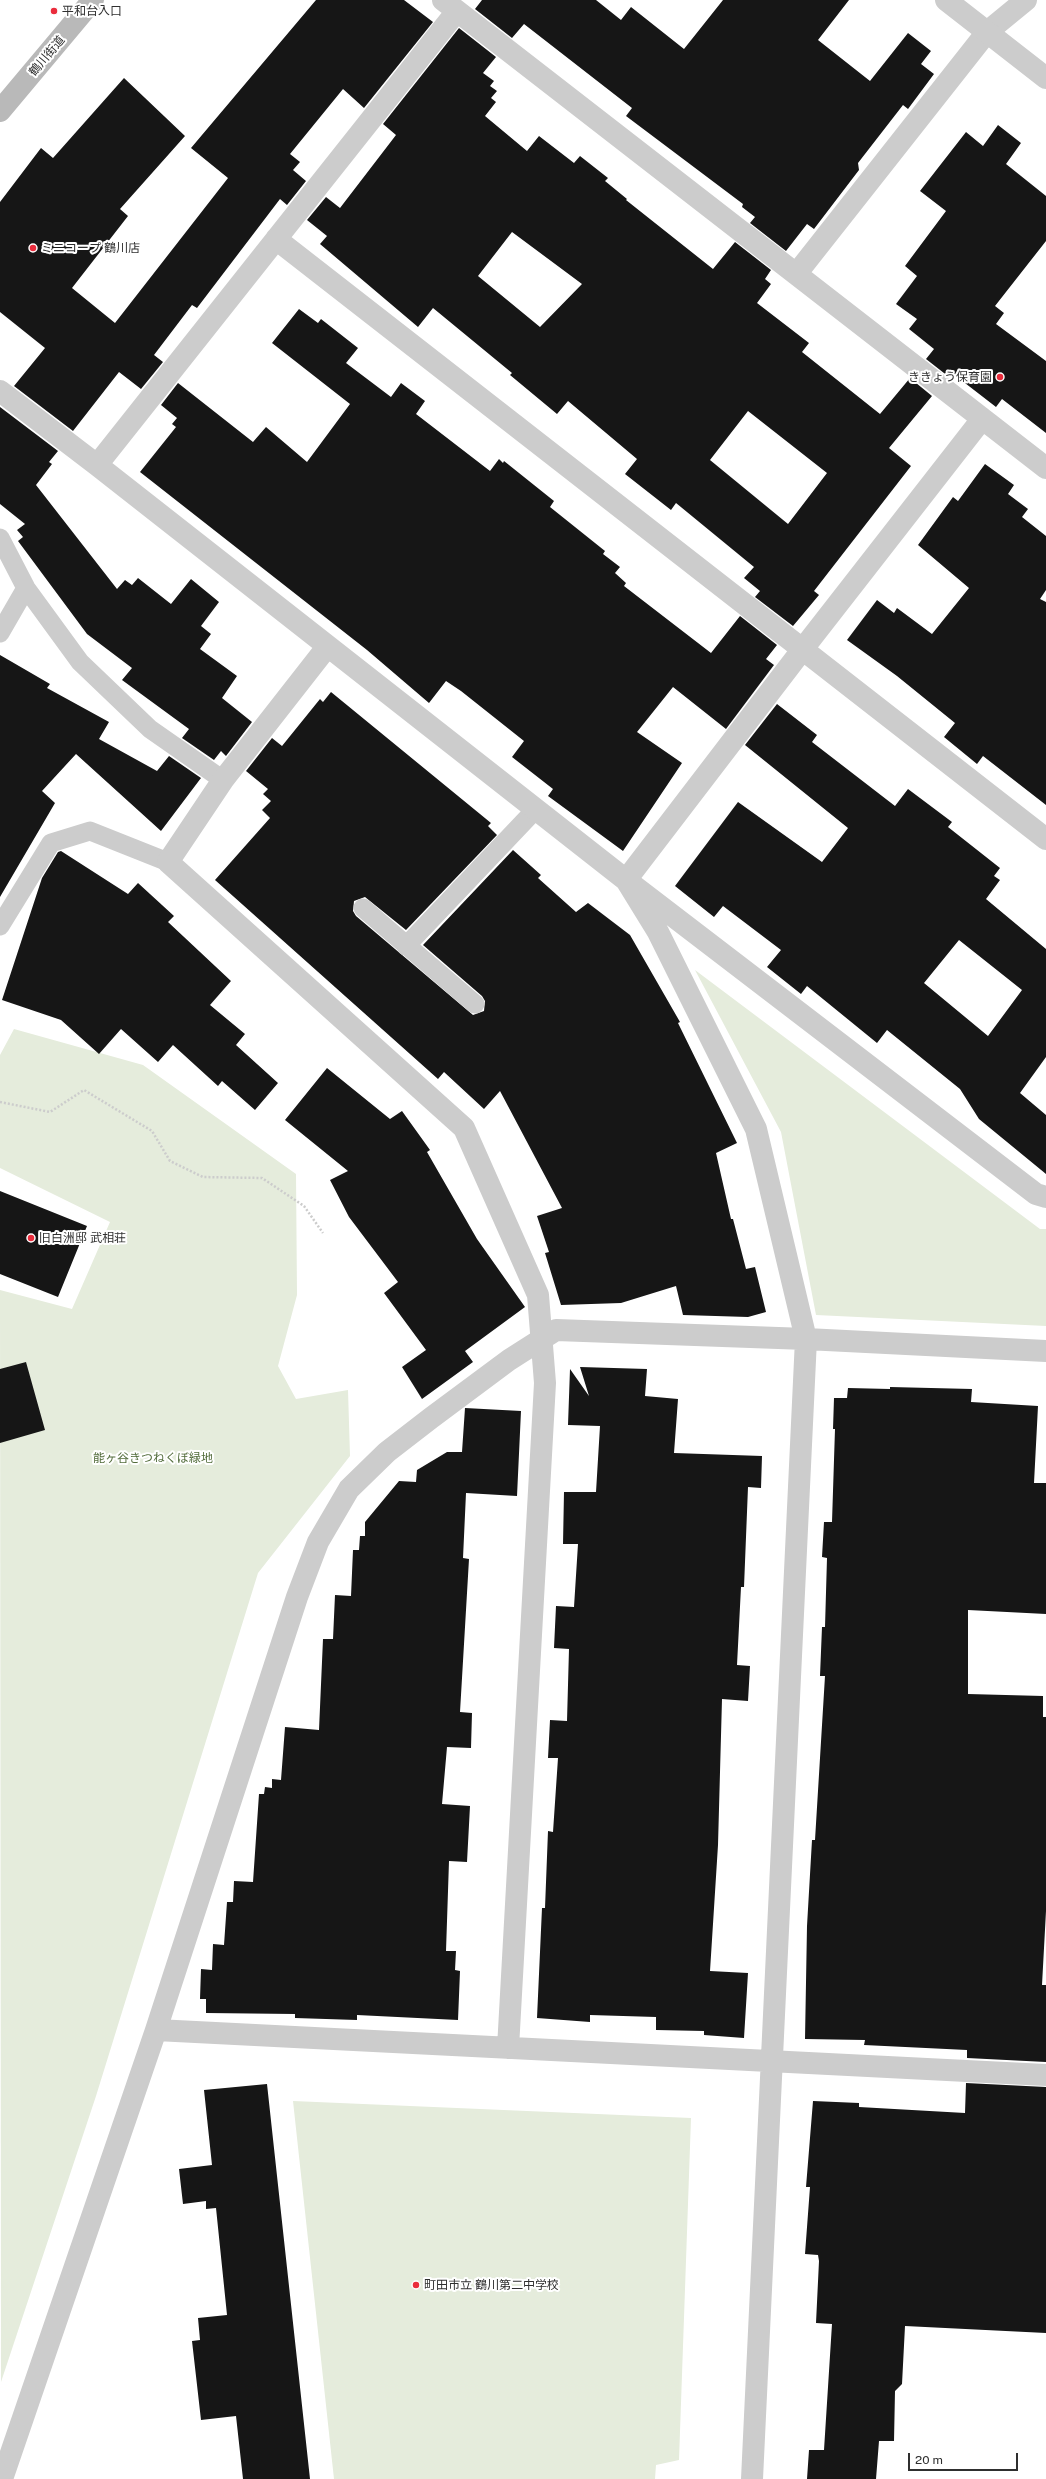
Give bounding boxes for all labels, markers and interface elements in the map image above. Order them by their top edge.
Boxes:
place label: 平和台入口 [62,4,122,18]
marker: 平和台入口 [49,6,59,16]
street label: 鶴川街道 [26,33,68,79]
place label: ミニコープ 鶴川店 [41,241,140,255]
marker: ミニコープ 鶴川店 [28,243,38,253]
place label: ききょう保育園 [908,370,992,384]
marker: ききょう保育園 [995,372,1005,382]
place label: 旧白洲邸 武相荘 [39,1231,126,1245]
marker: 旧白洲邸 武相荘 [26,1233,36,1243]
park label: 能ヶ谷きつねくぼ緑地 [93,1451,213,1465]
place label: 町田市立 鶴川第二中学校 [424,2278,559,2292]
marker: 町田市立 鶴川第二中学校 [411,2280,421,2290]
scale bar [910,2445,1020,2471]
text: 20 m [915,2453,943,2467]

